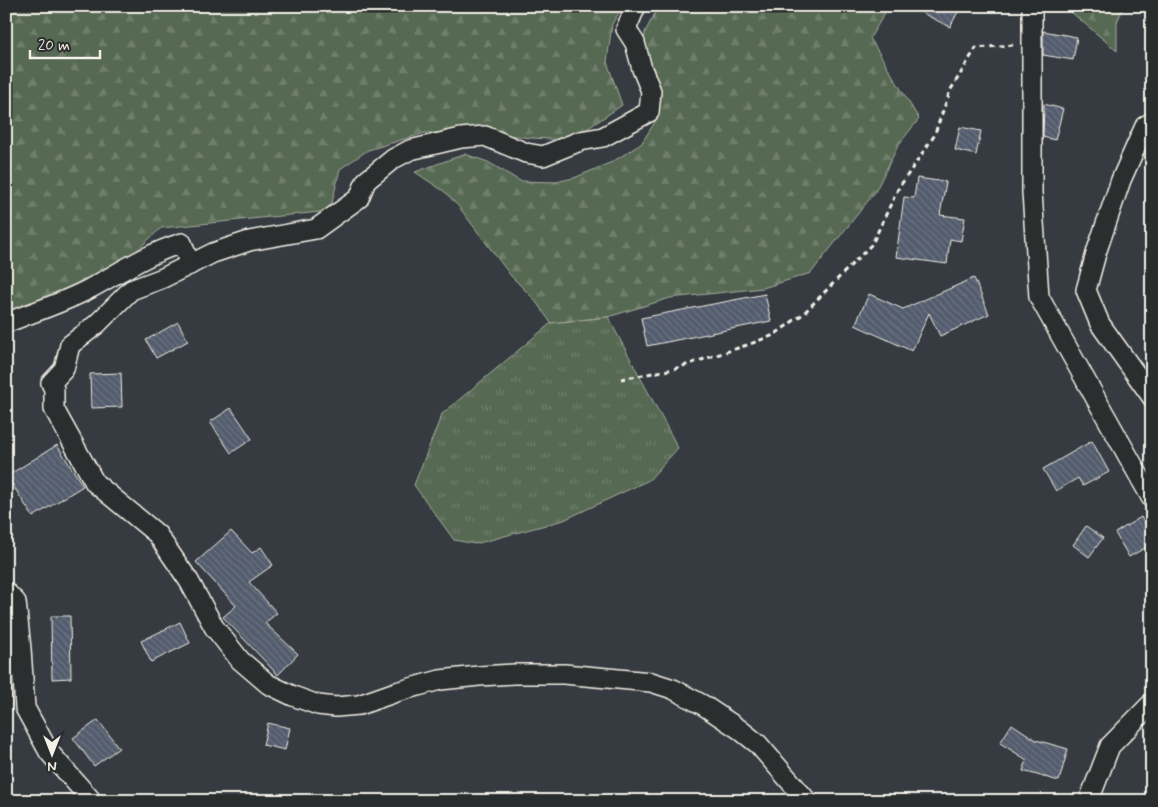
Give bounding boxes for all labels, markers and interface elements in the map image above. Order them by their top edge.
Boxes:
scale bar [30,28,100,60]
text: 20 m [38,36,70,56]
north arrow [28,730,78,780]
text: N [47,757,57,775]

